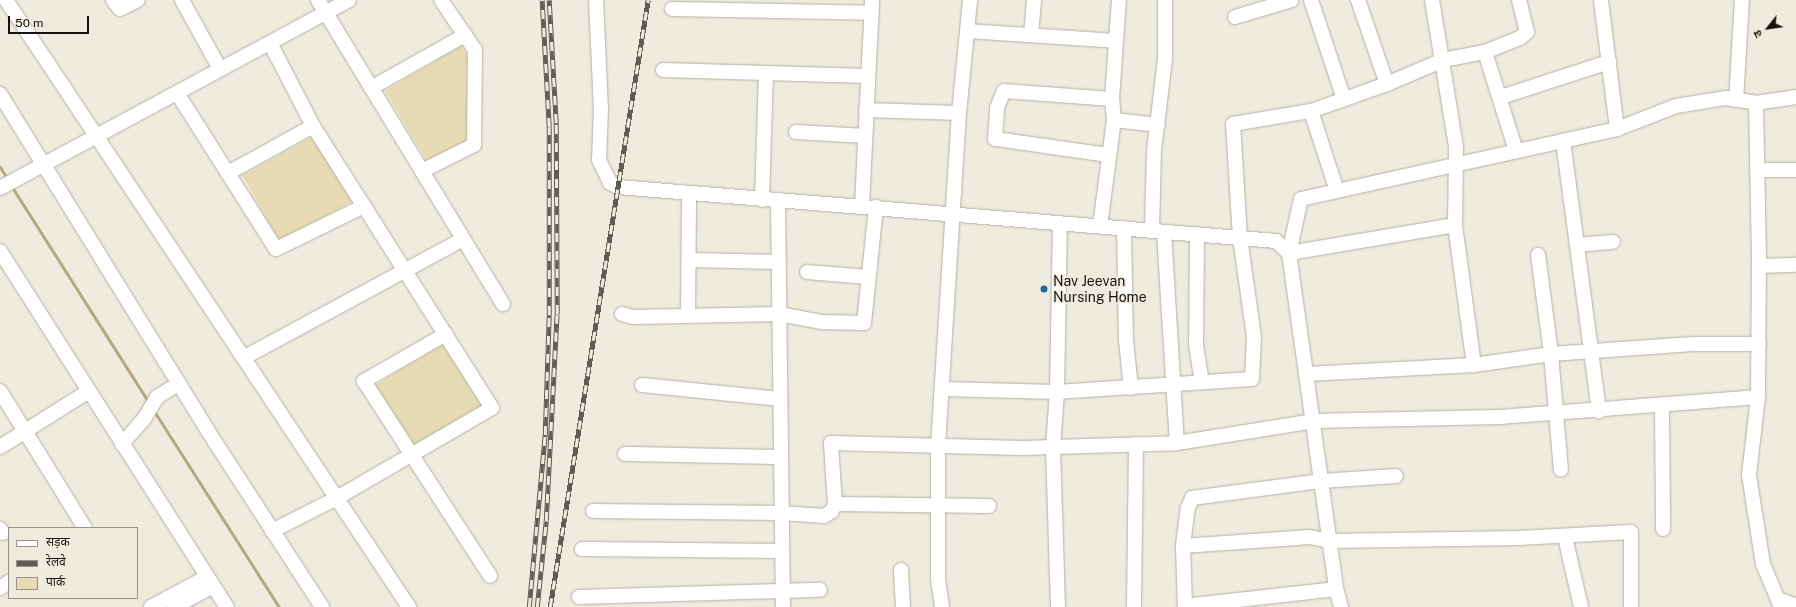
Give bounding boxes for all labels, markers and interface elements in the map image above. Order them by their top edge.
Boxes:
scale bar [10,8,91,34]
north arrow [1748,8,1788,48]
text: 50 m [15,16,43,30]
text: उ [1751,28,1764,40]
place label: Nav Jeevan Nursing Home [1053,273,1147,306]
marker: Nav Jeevan Nursing Home [1038,283,1050,295]
legend [8,527,138,599]
text: सड़क [46,535,70,549]
text: रेलवे [46,555,66,569]
text: पार्क [46,575,65,589]

